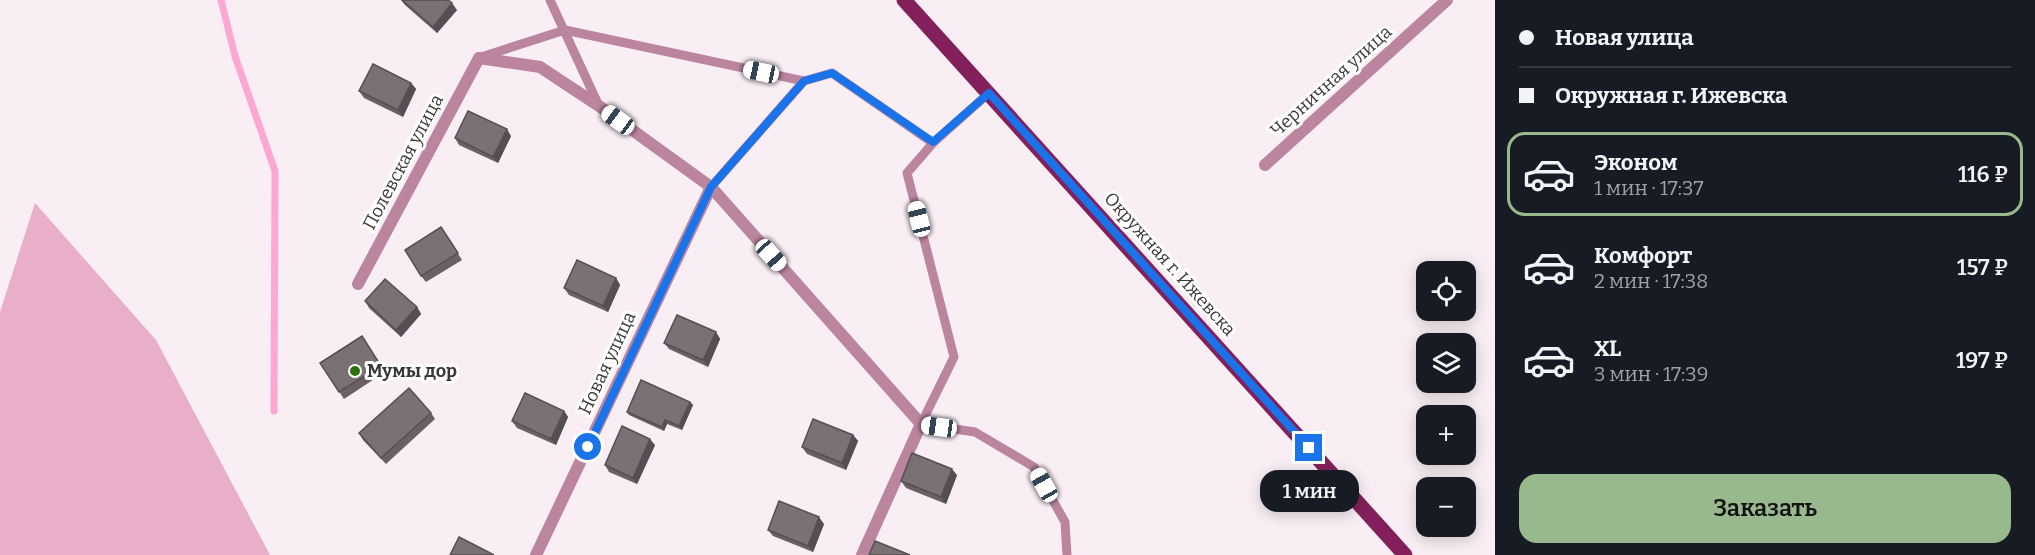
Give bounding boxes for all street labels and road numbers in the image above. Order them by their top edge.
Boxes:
street label: Черничная улица [1266,21,1396,141]
street label: Полевская улица [358,90,448,233]
street label: Окружная г. Ижевска [1100,188,1240,340]
street label: Новая улица [574,308,640,418]

